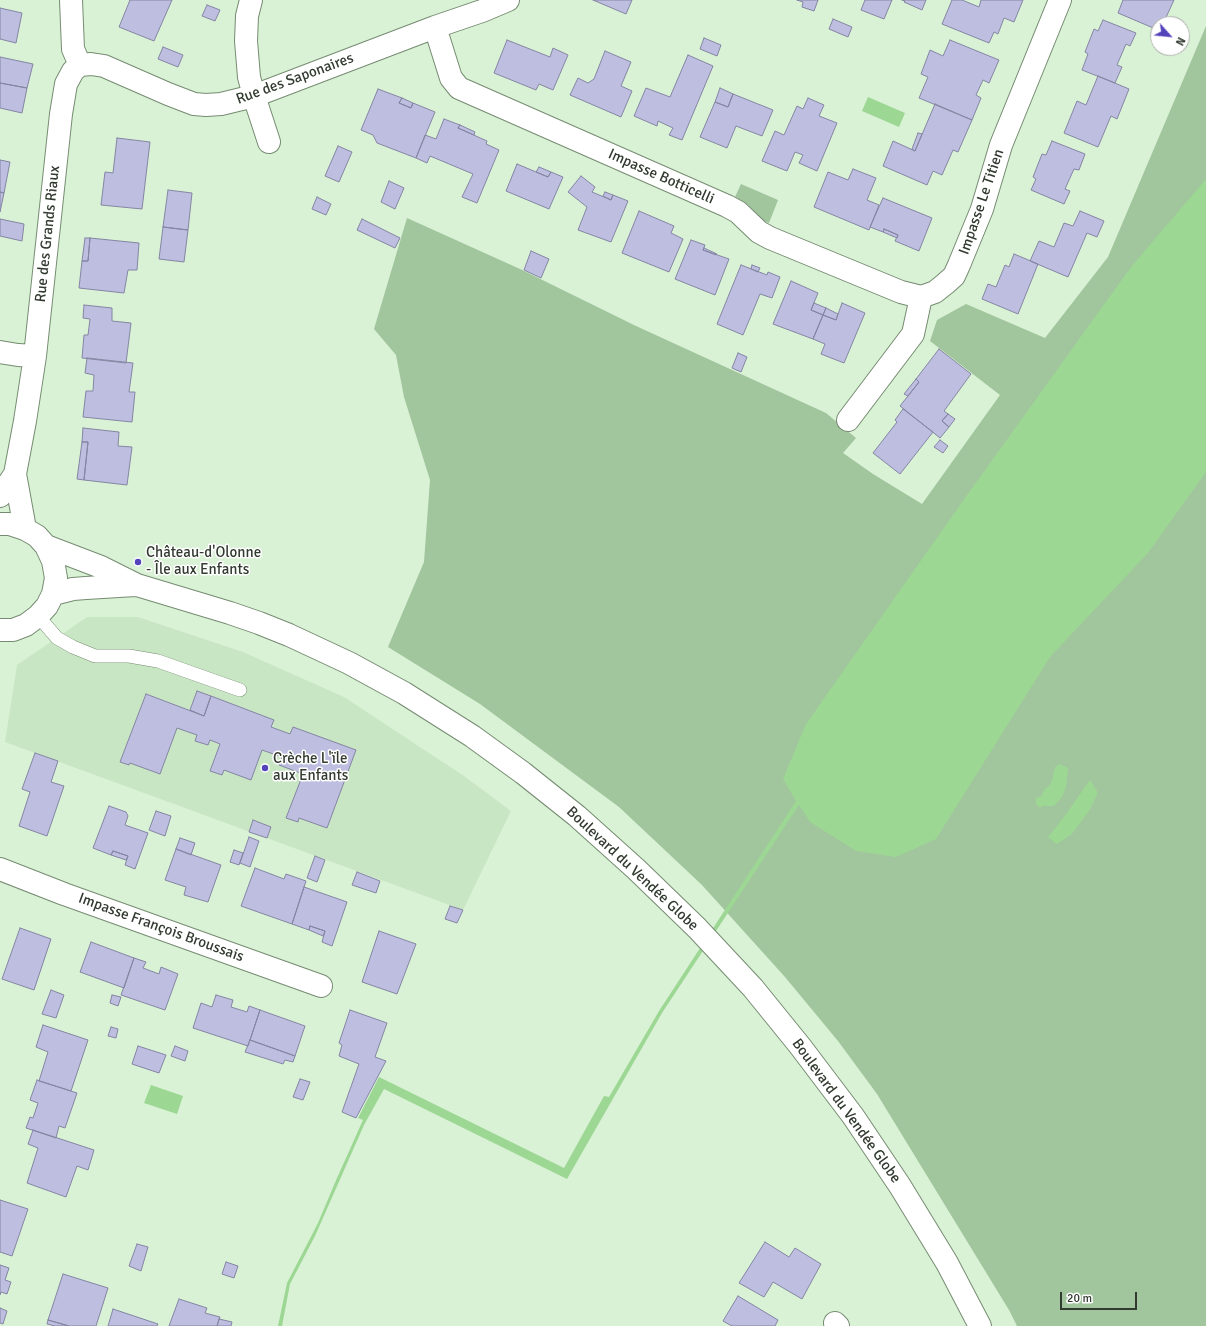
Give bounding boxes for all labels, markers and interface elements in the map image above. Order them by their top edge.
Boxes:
north arrow [1150,16,1190,56]
text: N [1173,35,1188,48]
street label: Rue des Saponaires [234,49,356,109]
street label: Impasse Botticelli [605,146,717,208]
street label: Impasse Le Titien [955,147,1009,257]
street label: Rue des Grands Riaux [32,165,64,303]
place label: Château-d'Olonne - Île aux Enfants [146,544,261,579]
marker: Château-d'Olonne - Île aux Enfants [133,557,143,567]
place label: Crèche L'ïle aux Enfants [273,750,348,785]
marker: Crèche L'ïle aux Enfants [260,763,270,773]
street label: Boulevard du Vendée Globe [562,803,702,935]
street label: Impasse François Broussais [76,890,246,966]
street label: Boulevard du Vendée Globe [788,1035,904,1187]
scale bar [1062,1284,1139,1310]
text: 20 m [1067,1291,1092,1306]

